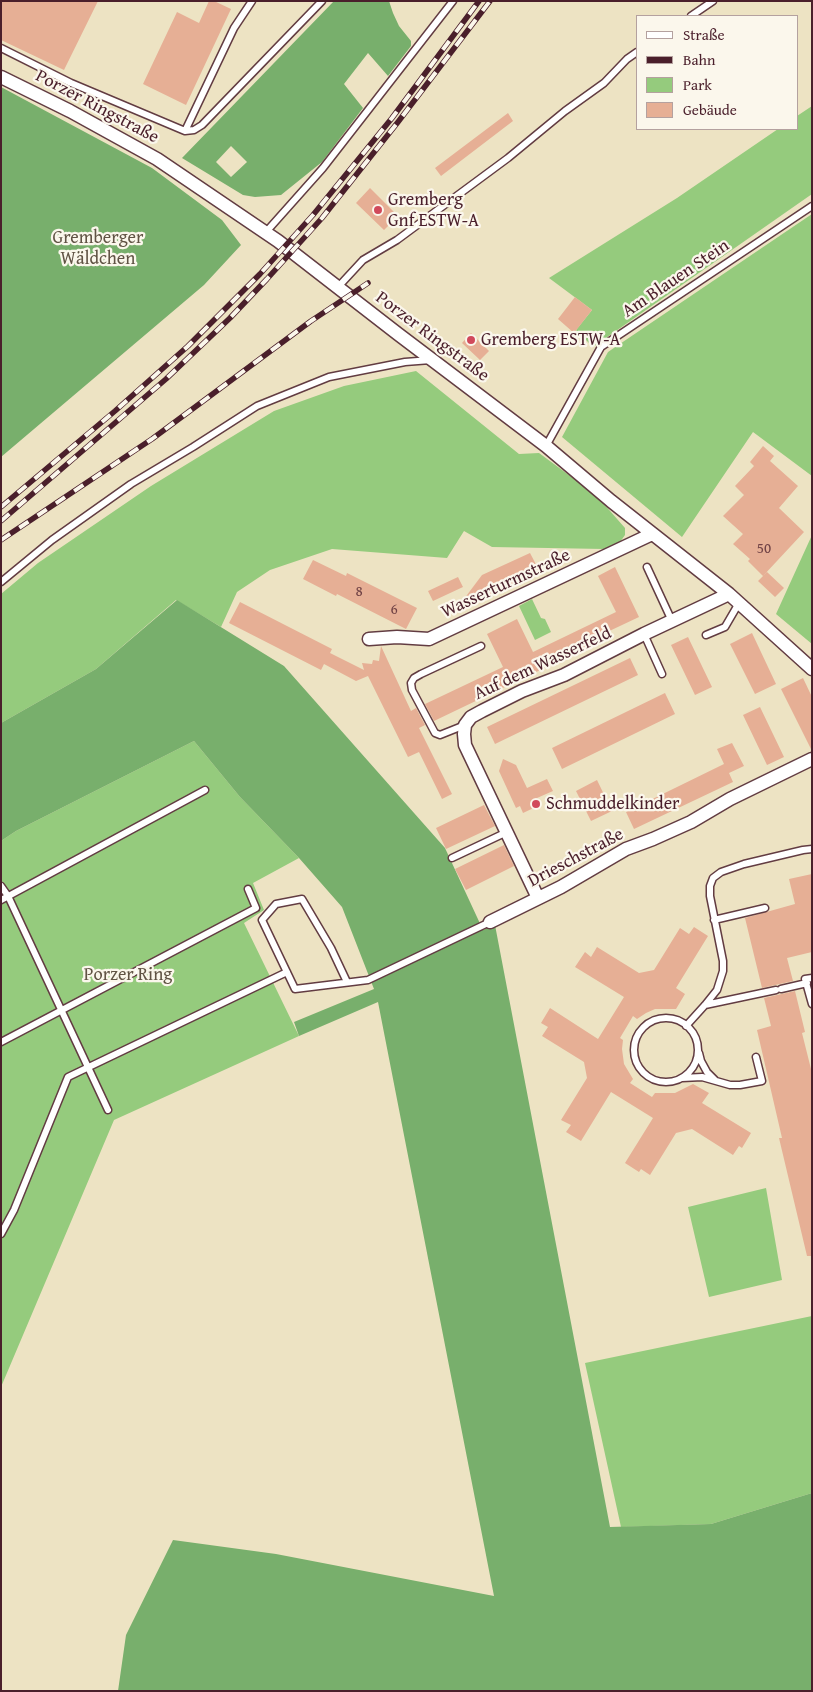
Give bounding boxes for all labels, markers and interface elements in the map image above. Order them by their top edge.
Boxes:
legend [636,15,798,130]
text: Straße [683,24,725,45]
text: Bahn [683,49,715,70]
street label: Porzer Ringstraße [32,65,162,149]
text: Park [683,74,712,95]
text: Gebäude [683,99,737,120]
place label: Gremberg Gnf ESTW-A [388,189,479,232]
marker: Gremberg Gnf ESTW-A [372,204,384,216]
park label: Gremberger Wäldchen [53,227,143,270]
street label: Am Blauen Stein [618,235,734,323]
street label: Porzer Ringstraße [371,287,493,387]
place label: Gremberg ESTW-A [481,329,620,351]
marker: Gremberg ESTW-A [465,334,477,346]
house number: 50 [757,540,771,558]
street label: Wasserturmstraße [438,545,574,623]
house number: 8 [355,583,363,601]
house number: 6 [390,601,398,619]
street label: Auf dem Wasserfeld [471,623,615,705]
place label: Schmuddelkinder [546,793,680,815]
marker: Schmuddelkinder [530,798,542,810]
street label: Drieschstraße [525,824,627,892]
park label: Porzer Ring [84,964,172,986]

